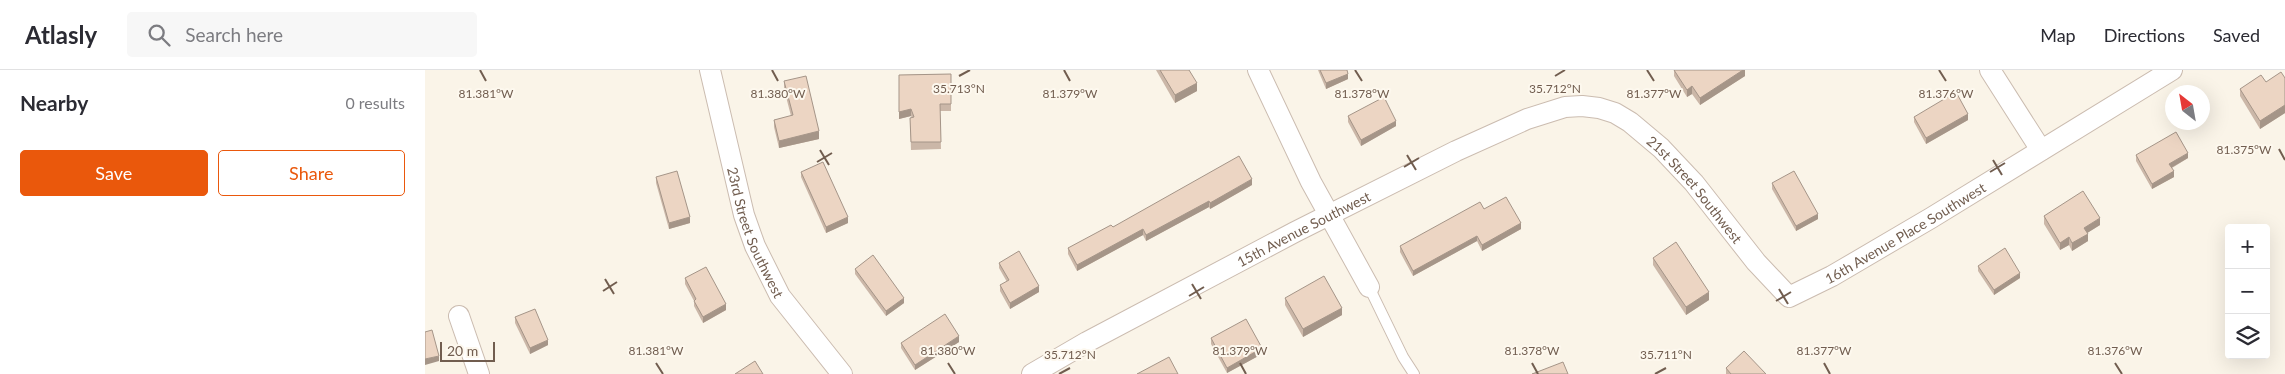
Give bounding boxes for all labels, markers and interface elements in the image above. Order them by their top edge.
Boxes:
search box [127,12,477,57]
text: Atlasly [25,20,97,49]
icon: search [145,21,173,49]
text: Search here [185,23,283,46]
text: Map [2040,24,2076,46]
text: Directions [2104,24,2185,46]
text: Saved [2213,24,2260,46]
text: 35.713°N [933,81,985,96]
text: 35.712°N [1529,81,1581,96]
north arrow [2165,85,2210,130]
text: 81.381°W [458,86,514,101]
text: 81.380°W [750,86,806,101]
text: 81.379°W [1042,86,1098,101]
text: 81.378°W [1334,86,1390,101]
text: 81.377°W [1626,86,1682,101]
text: 81.376°W [1918,86,1974,101]
text: Nearby [20,90,88,115]
text: 0 results [345,93,405,112]
street label: 21st Street Southwest [1644,132,1746,246]
text: 81.375°W [2216,142,2272,157]
button: Save [20,150,208,196]
button: Share [218,150,405,196]
street label: 23rd Street Southwest [724,165,788,300]
street label: 16th Avenue Place Southwest [1822,178,1988,287]
street label: 15th Avenue Southwest [1234,187,1373,270]
map controls [2225,224,2270,359]
button: + [2225,224,2270,269]
button: − [2225,269,2270,314]
button: layers [2225,314,2270,359]
scale bar [440,339,495,362]
text: 20 m [447,342,478,359]
text: 81.381°W [628,343,684,358]
text: 81.380°W [920,343,976,358]
text: 81.379°W [1212,343,1268,358]
text: 81.378°W [1504,343,1560,358]
text: 81.377°W [1796,343,1852,358]
text: 81.376°W [2087,343,2143,358]
text: 35.712°N [1044,347,1096,362]
text: 35.711°N [1640,347,1692,362]

